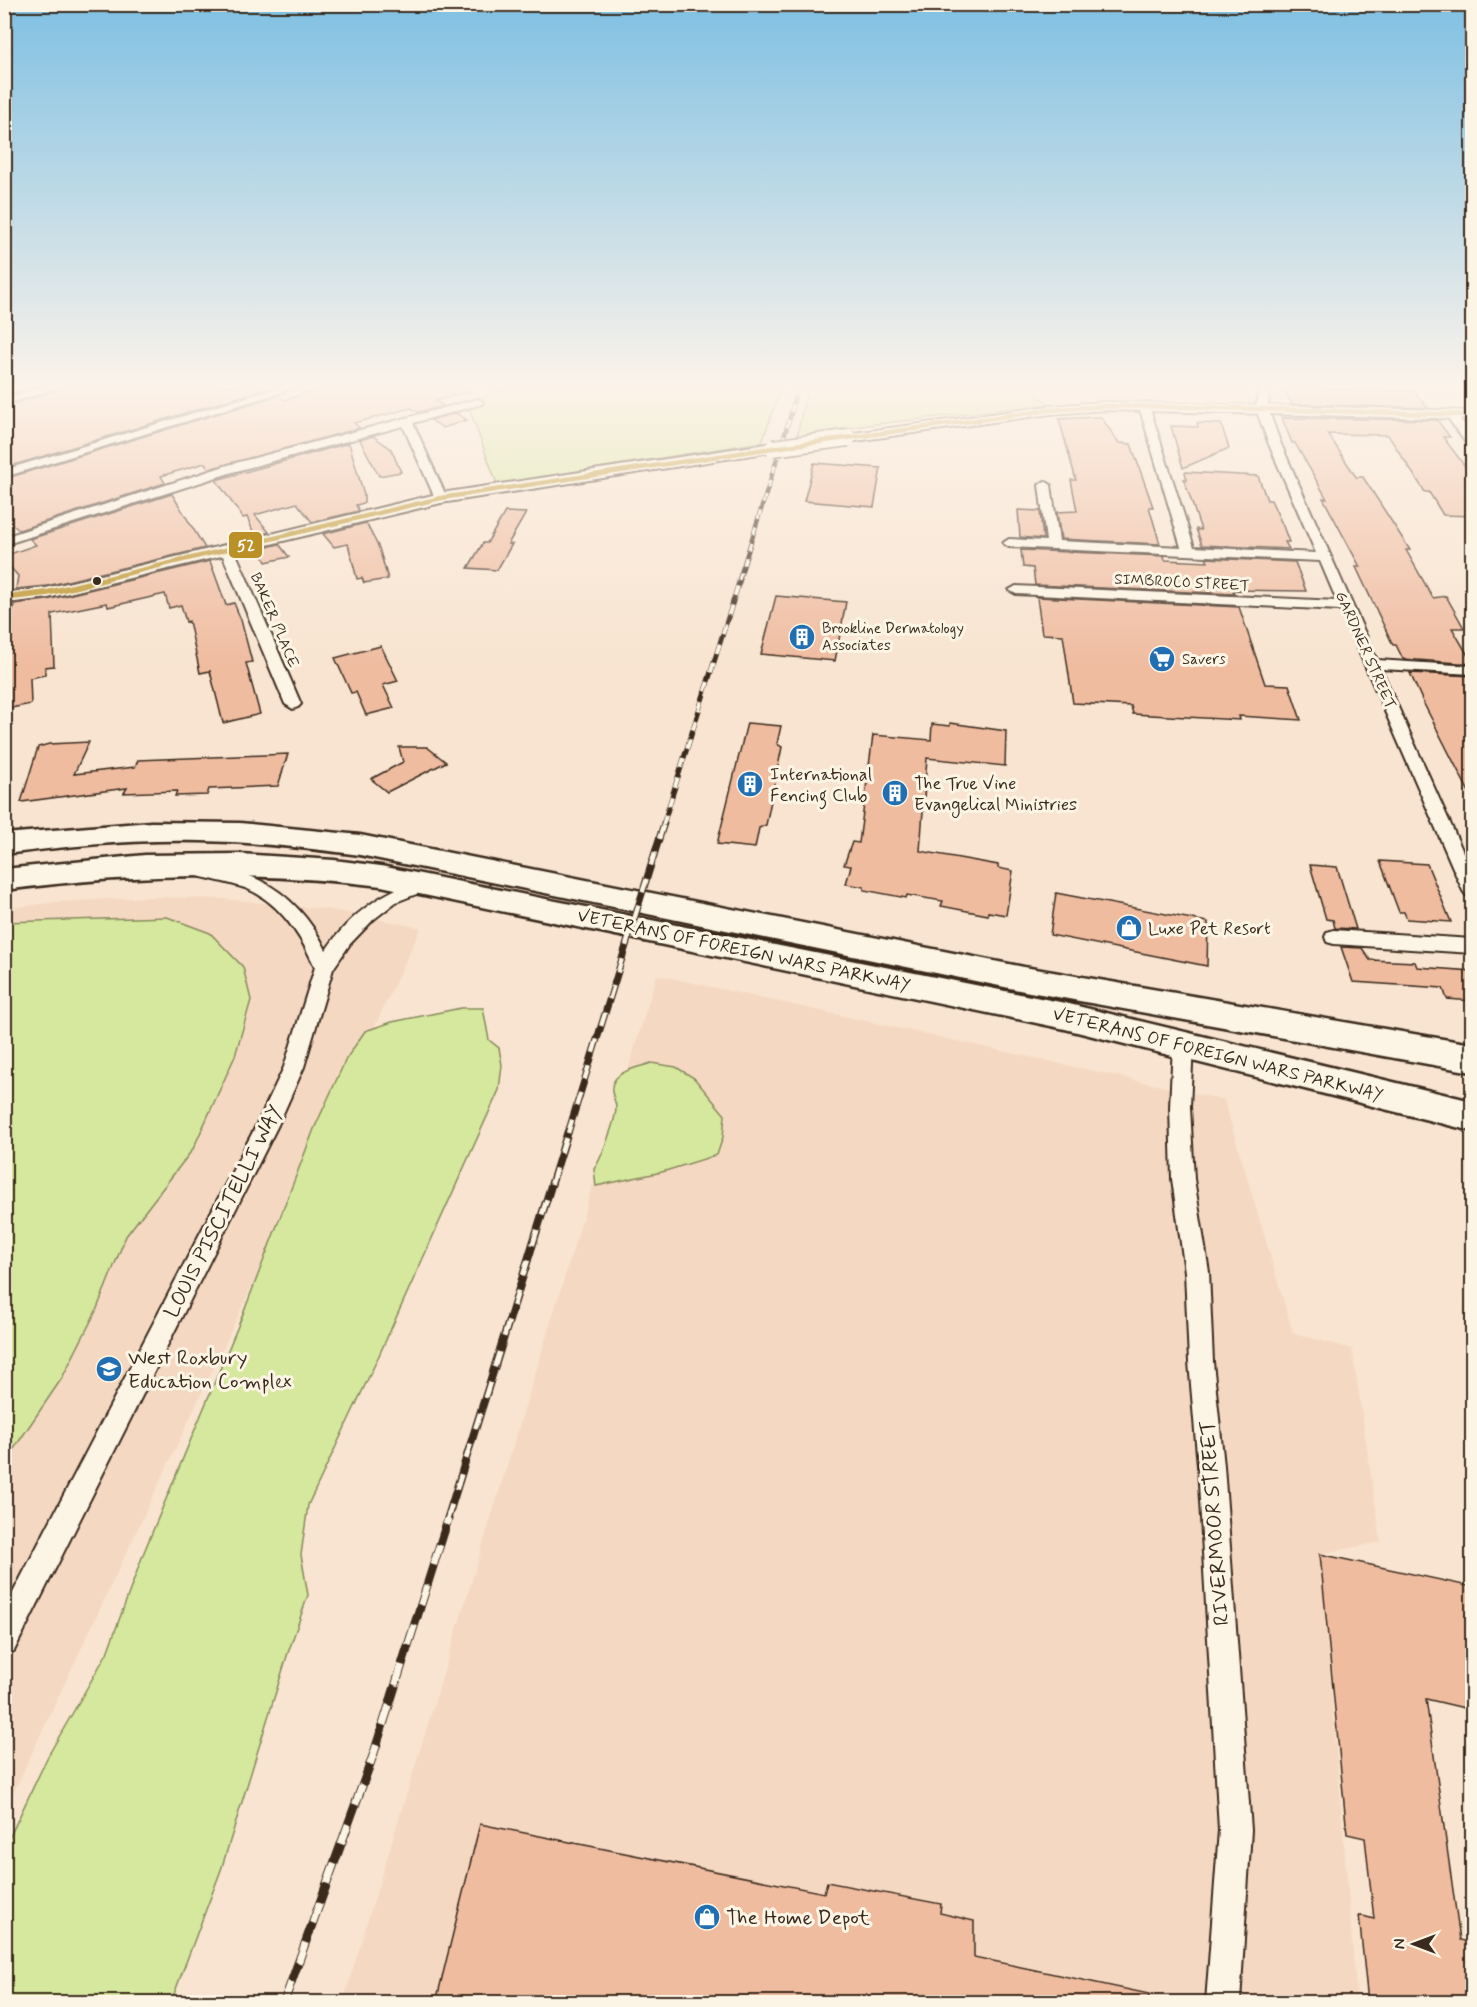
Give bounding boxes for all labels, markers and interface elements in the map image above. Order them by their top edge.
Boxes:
line badge: 52 [228,531,263,559]
text: 52 [237,536,255,557]
street label: SIMBROCO STREET [1114,569,1250,597]
street label: BAKER PLACE [245,570,303,671]
unlabelled marker [91,575,103,587]
street label: GARDNER STREET [1330,588,1400,713]
place label: Brookline Dermatology Associates [822,619,964,656]
building icon: Brookline Dermatology Associates [787,622,817,652]
supermarket icon: Savers [1147,644,1177,674]
place label: Savers [1182,650,1226,670]
place label: International Fencing Club [770,763,872,810]
building icon: International Fencing Club [735,769,765,799]
place label: The True Vine Evangelical Ministries [914,772,1077,818]
building icon: The True Vine Evangelical Ministries [880,778,910,808]
street label: VETERANS OF FOREIGN WARS PARKWAY [575,904,913,998]
shop icon: Luxe Pet Resort [1114,913,1144,943]
place label: Luxe Pet Resort [1148,917,1271,941]
street label: VETERANS OF FOREIGN WARS PARKWAY [1050,1002,1386,1108]
street label: LOUIS PISCITELLI WAY [158,1100,290,1323]
place label: West Roxbury Education Complex [128,1344,292,1396]
school or university icon: West Roxbury Education Complex [94,1354,124,1384]
street label: RIVERMOOR STREET [1194,1419,1236,1627]
shop icon: The Home Depot [692,1902,722,1932]
place label: The Home Depot [726,1904,870,1932]
north arrow [1384,1914,1444,1974]
text: N [1390,1939,1411,1949]

